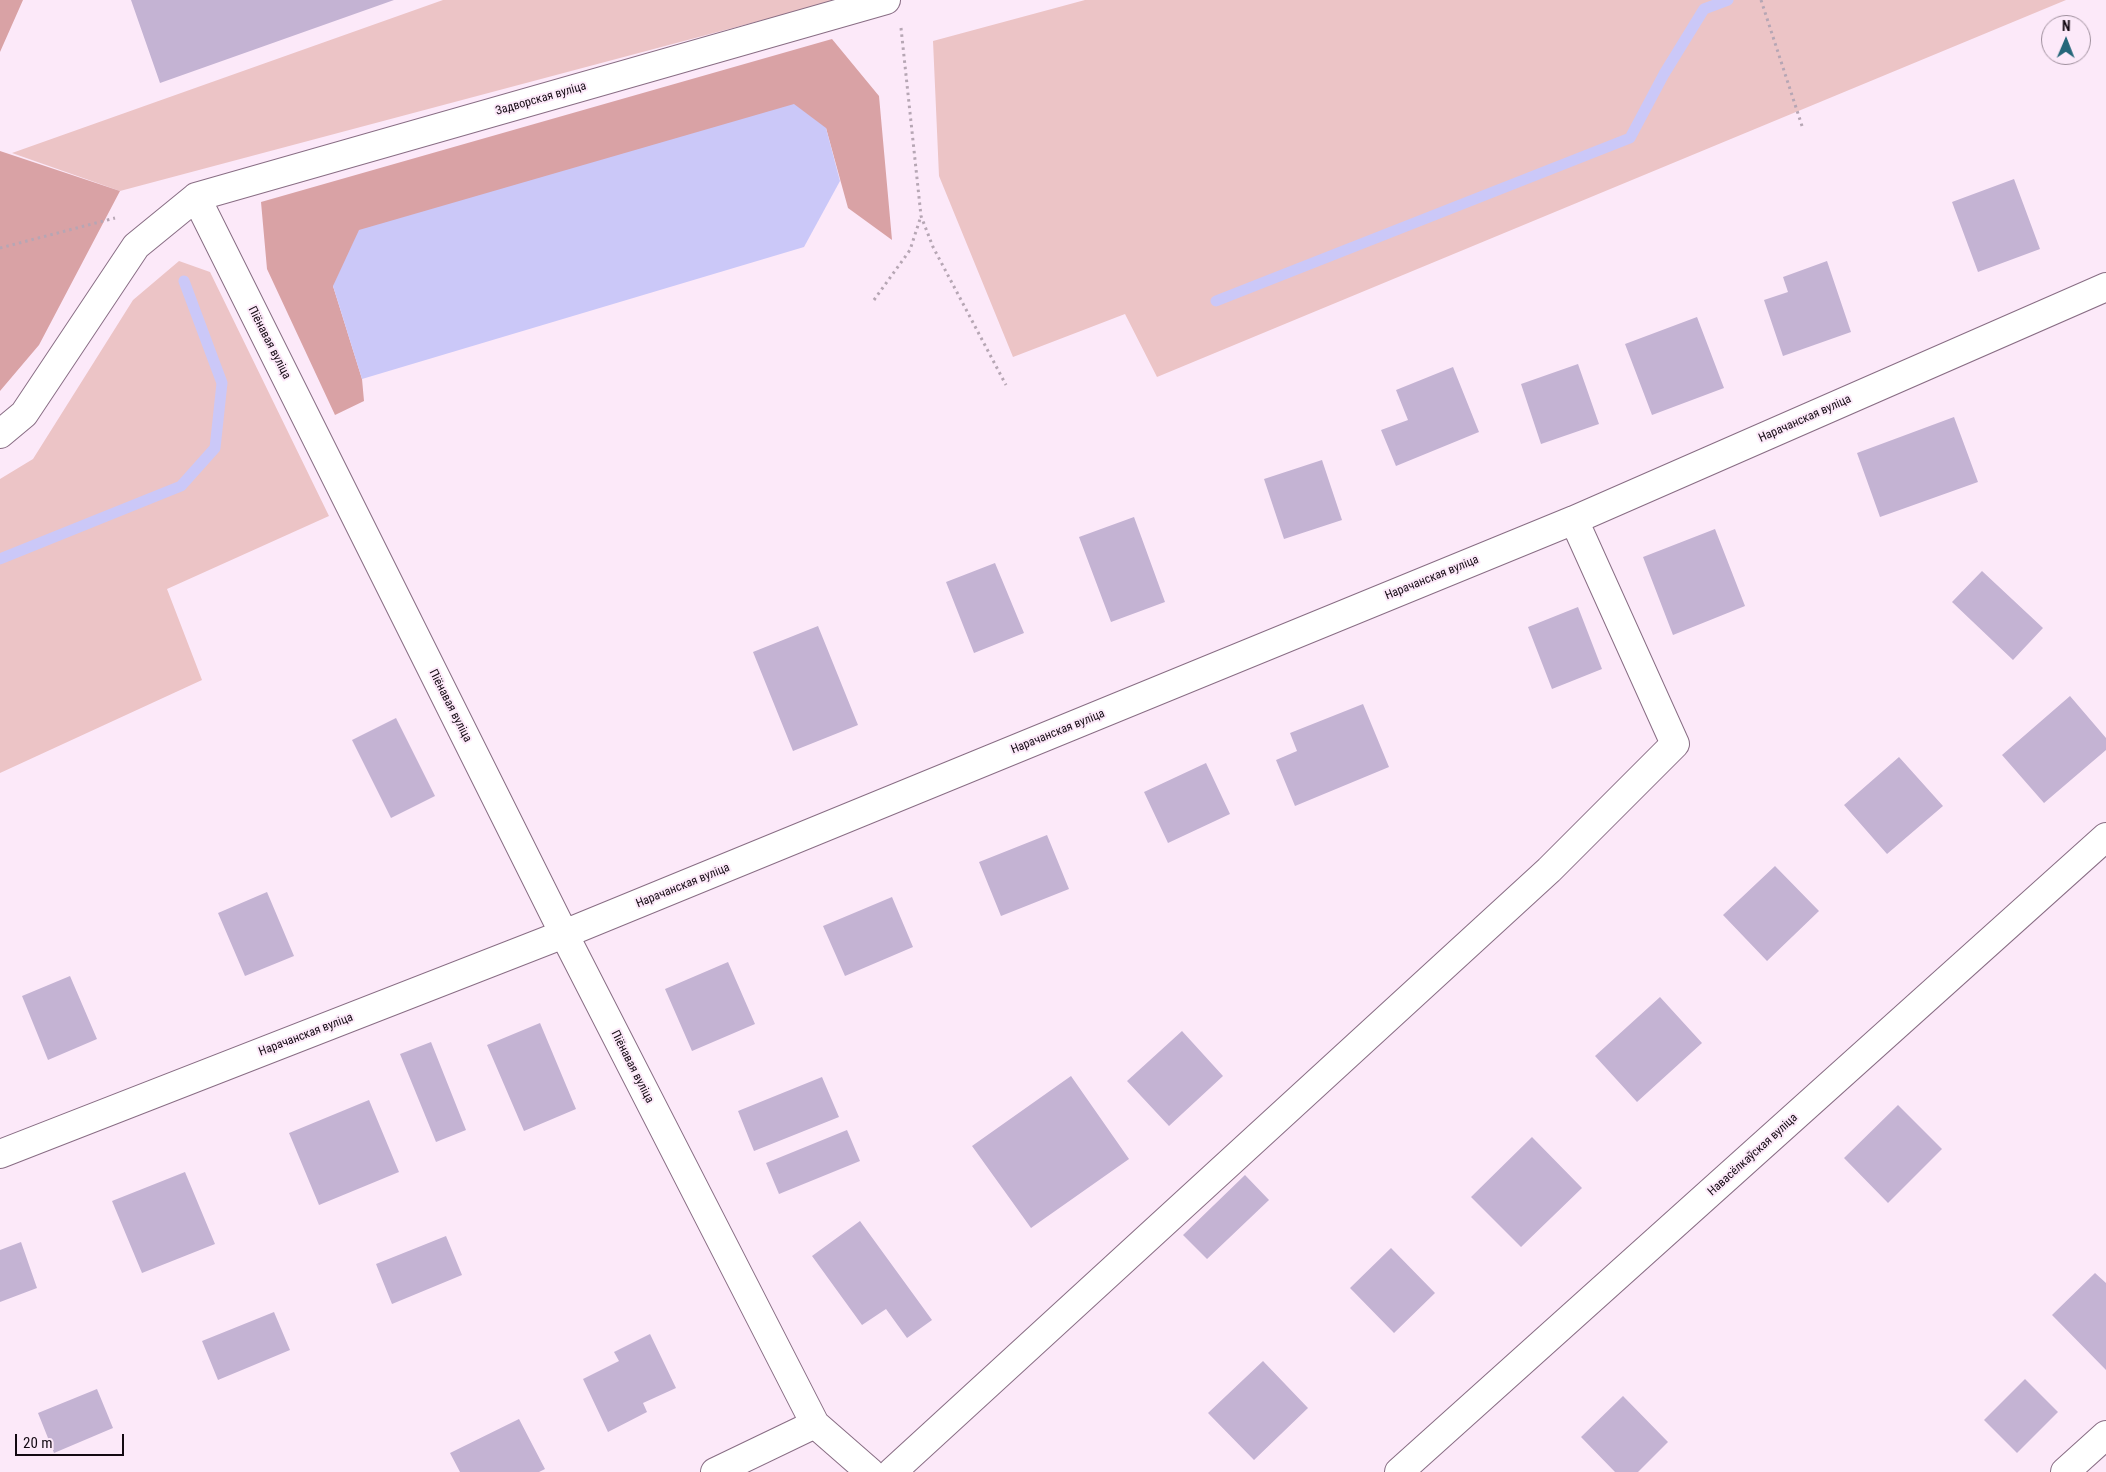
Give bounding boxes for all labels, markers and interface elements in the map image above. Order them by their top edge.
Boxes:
north arrow [2041,15,2091,65]
text: N [2062,18,2071,34]
street label: Задворская вуліца [494,79,588,119]
street label: Піёнавая вуліца [245,304,293,382]
street label: Нарачанская вуліца [1757,392,1853,446]
street label: Нарачанская вуліца [1383,553,1481,603]
street label: Піёнавая вуліца [426,667,474,745]
street label: Нарачанская вуліца [1009,707,1107,757]
street label: Нарачанская вуліца [634,861,732,911]
street label: Нарачанская вуліца [257,1010,355,1060]
street label: Піёнавая вуліца [608,1028,656,1106]
street label: Навасёлкаўская вуліца [1705,1111,1801,1199]
scale bar [18,1424,126,1456]
text: 20 m [23,1434,53,1452]

